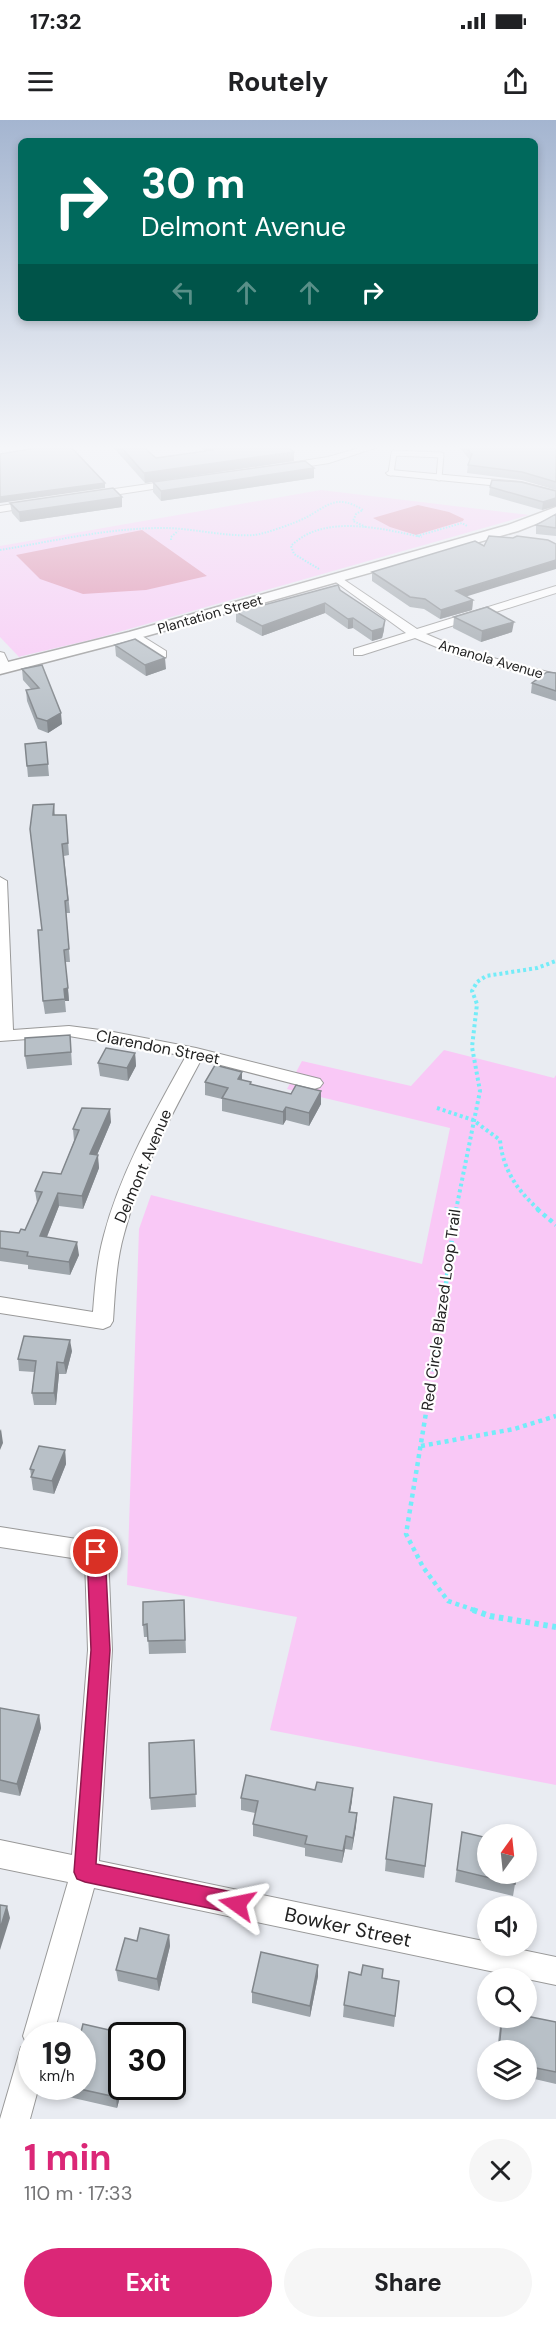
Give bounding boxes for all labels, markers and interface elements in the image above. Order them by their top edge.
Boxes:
text: 17:32 [30,7,81,36]
text: Routely [228,64,328,99]
icon: menu [24,65,57,98]
icon: share [499,65,532,98]
text: 30 m [141,156,245,211]
icon: right [42,162,120,240]
text: Delmont Avenue [141,209,346,244]
icon: left [167,276,200,309]
icon: ahead [230,276,263,309]
icon: ahead [293,276,326,309]
icon: right [356,276,389,309]
street label: Plantation Street [155,590,265,638]
street label: Amanola Avenue [437,635,545,683]
street label: Clarendon Street [94,1025,222,1069]
street label: Delmont Avenue [110,1106,176,1226]
street label: Red Circle Blazed Loop Trail [416,1208,466,1412]
pin [70,1526,121,1577]
icon: arrive [79,1535,112,1568]
north arrow [477,1824,537,1884]
map controls [477,1824,537,2100]
position arrow [205,1872,269,1936]
button: sound [477,1896,537,1956]
street label: Bowker Street [282,1901,414,1953]
button: search [477,1968,537,2028]
speed limit sign: 30 [108,2022,186,2100]
text: 19 [42,2034,72,2073]
button: layers [477,2040,537,2100]
text: km/h [39,2066,75,2086]
text: 1 min [24,2134,112,2181]
button: close [469,2139,532,2202]
text: 110 m · 17:33 [24,2180,133,2206]
button: Exit [24,2248,272,2317]
button: Share [284,2248,532,2317]

